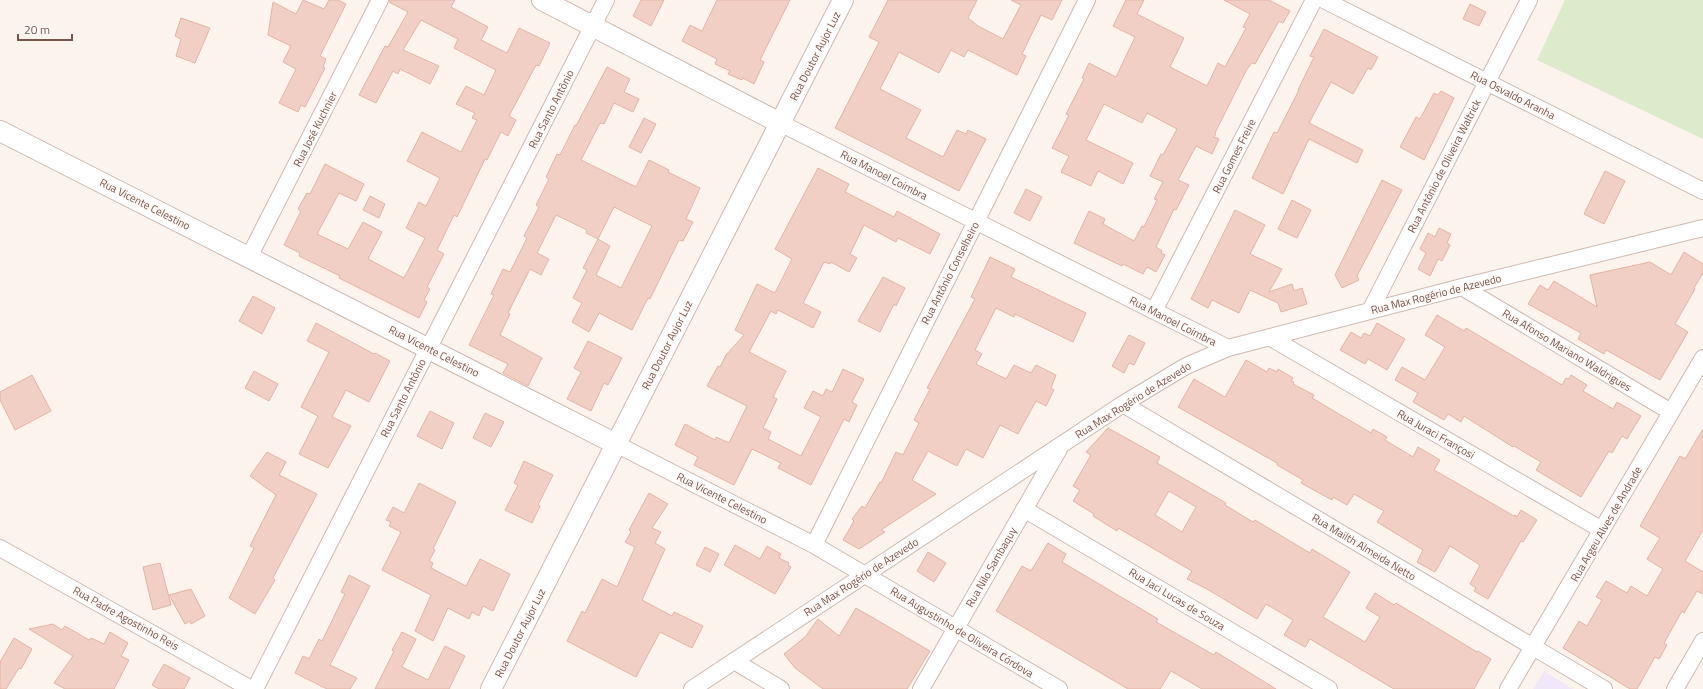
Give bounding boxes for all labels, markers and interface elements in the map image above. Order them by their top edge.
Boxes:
street label: Rua Doutor Aujor Luz [786,9,844,103]
scale bar [18,16,72,42]
text: 20 m [24,20,50,39]
street label: Rua Santo Antônio [524,67,578,151]
street label: Rua Osvaldo Aranha [1468,67,1559,124]
street label: Rua José Kuchnier [289,88,341,170]
street label: Rua Antônio de Oliveira Waltrick [1403,96,1485,235]
street label: Rua Gomes Freire [1208,116,1260,196]
street label: Rua Manoel Coimbra [838,146,931,204]
street label: Rua Vicente Celestino [97,174,193,234]
street label: Rua Antônio Conselheiro [917,219,983,327]
street label: Rua Max Rogério de Azevedo [1369,270,1503,318]
street label: Rua Manoel Coimbra [1127,292,1220,350]
street label: Rua Doutor Aujor Luz [638,298,696,392]
street label: Rua Afonso Mariano Waldrigues [1499,305,1635,395]
street label: Rua Vicente Celestino [386,321,482,381]
street label: Rua Santo Antônio [376,356,430,440]
street label: Rua Max Rogério de Azevedo [1072,358,1194,442]
street label: Rua Juraci Françosi [1394,405,1478,463]
street label: Rua Argeu Alves de Andrade [1566,463,1646,584]
street label: Rua Vicente Celestino [674,468,770,528]
street label: Rua Mailth Almeida Netto [1309,510,1419,585]
street label: Rua Nilo Sambaquy [962,523,1021,610]
street label: Rua Max Rogério de Azevedo [800,534,922,620]
street label: Rua Jaci Lucas de Souza [1126,564,1229,634]
street label: Rua Padre Agostinho Reis [70,582,182,654]
street label: Rua Augustinho de Oliveira Córdova [887,583,1037,681]
street label: Rua Doutor Aujor Luz [491,586,549,680]

